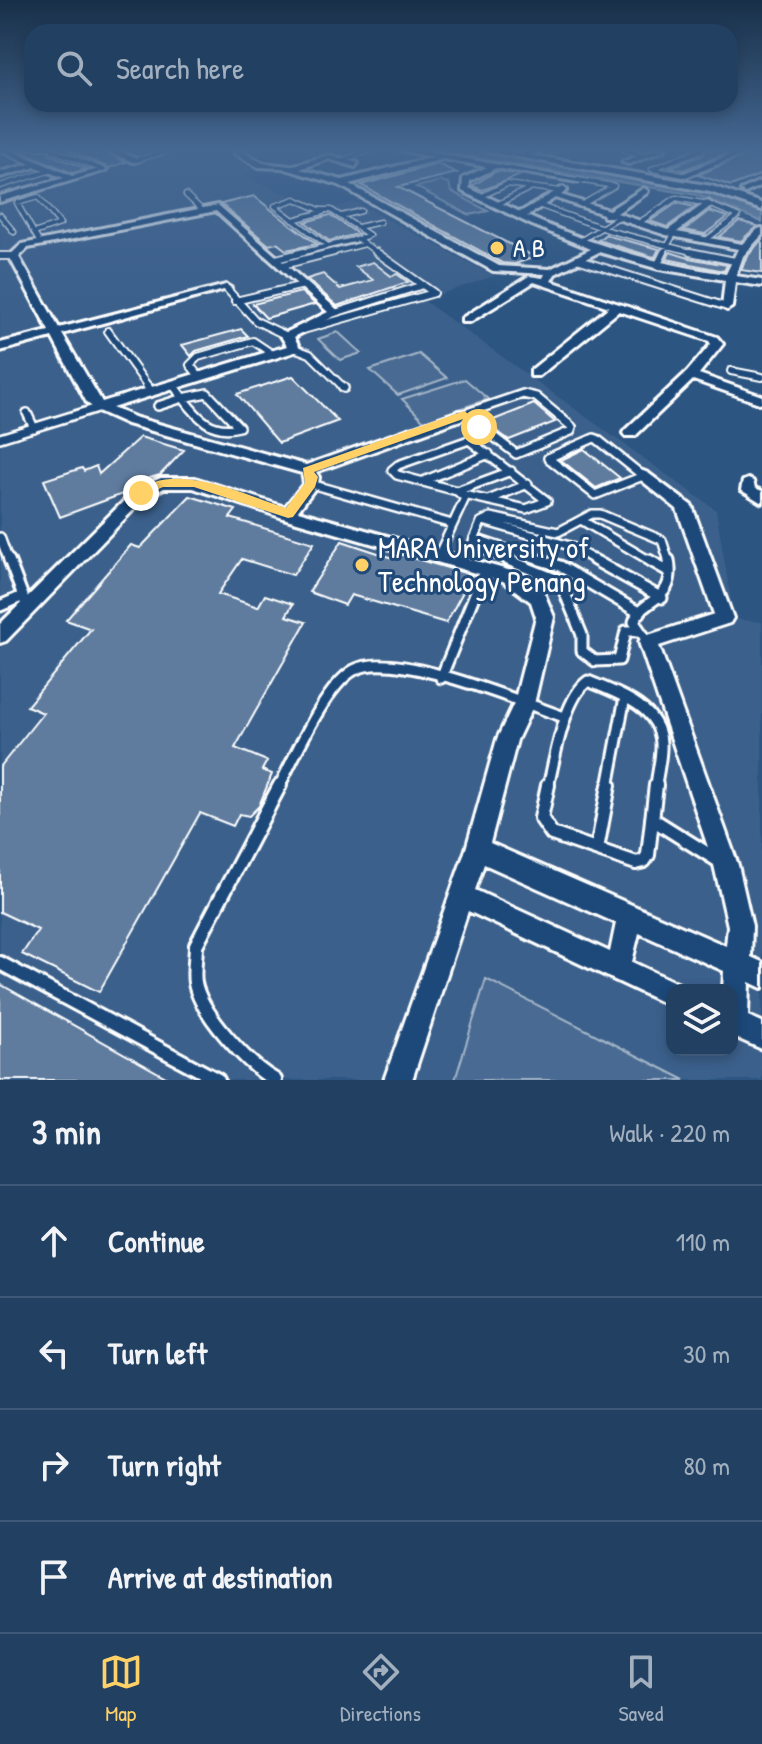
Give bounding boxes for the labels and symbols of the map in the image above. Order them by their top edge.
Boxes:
place label: A B [513,230,545,265]
marker: A B [488,239,506,257]
route start [461,409,497,445]
route end [123,475,159,511]
place label: MARA University of Technology Penang [378,527,589,601]
marker: MARA University of Technology Penang [353,556,371,574]

